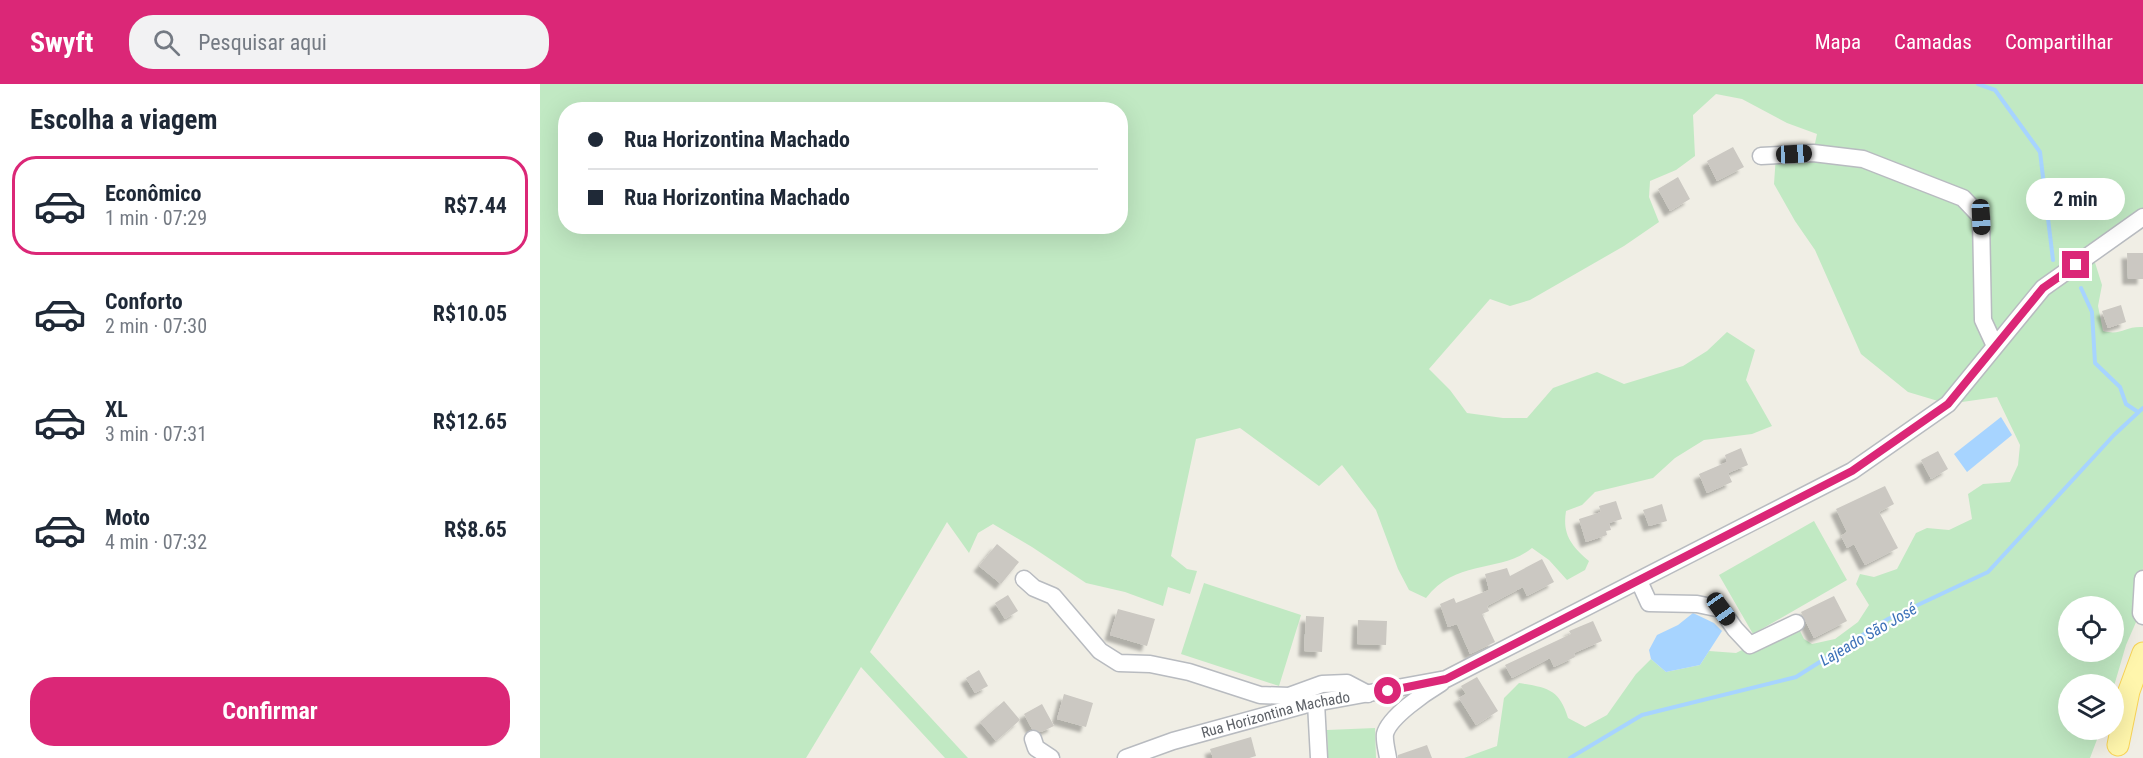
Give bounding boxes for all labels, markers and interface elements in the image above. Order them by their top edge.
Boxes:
search box [129,15,549,69]
text: Swyft [30,26,93,59]
icon: search [150,26,183,59]
text: Pesquisar aqui [198,30,327,55]
text: Mapa [1815,30,1861,54]
text: Camadas [1894,30,1972,54]
text: Compartilhar [2005,30,2113,54]
text: Escolha a viagem [30,104,218,136]
text: Rua Horizontina Machado [624,127,850,152]
car [1776,144,1812,164]
callout: 2 min [2026,178,2126,220]
icon: car [33,179,87,233]
text: Econômico [105,181,201,206]
text: Rua Horizontina Machado [624,185,850,210]
text: 2 min [2053,187,2098,211]
text: R$7.44 [444,193,507,218]
car [1971,199,1991,235]
text: 1 min · 07:29 [105,206,207,230]
route end [2062,251,2089,278]
icon: car [33,287,87,341]
text: Conforto [105,289,183,314]
text: R$10.05 [433,301,507,326]
text: 2 min · 07:30 [105,314,207,338]
icon: car [33,395,87,449]
text: XL [105,397,128,422]
text: R$12.65 [433,409,507,434]
text: 3 min · 07:31 [105,422,207,446]
icon: car [33,503,87,557]
text: Moto [105,505,150,530]
text: R$8.65 [444,517,507,542]
text: 4 min · 07:32 [105,530,207,554]
car [1703,589,1739,629]
map controls [2058,596,2124,740]
button: locate [2058,596,2124,662]
water label: Lajeado São José [1816,599,1921,670]
button: layers [2058,674,2124,740]
button: Confirmar [30,677,510,746]
route start [1374,677,1401,704]
street label: Rua Horizontina Machado [1199,688,1351,742]

